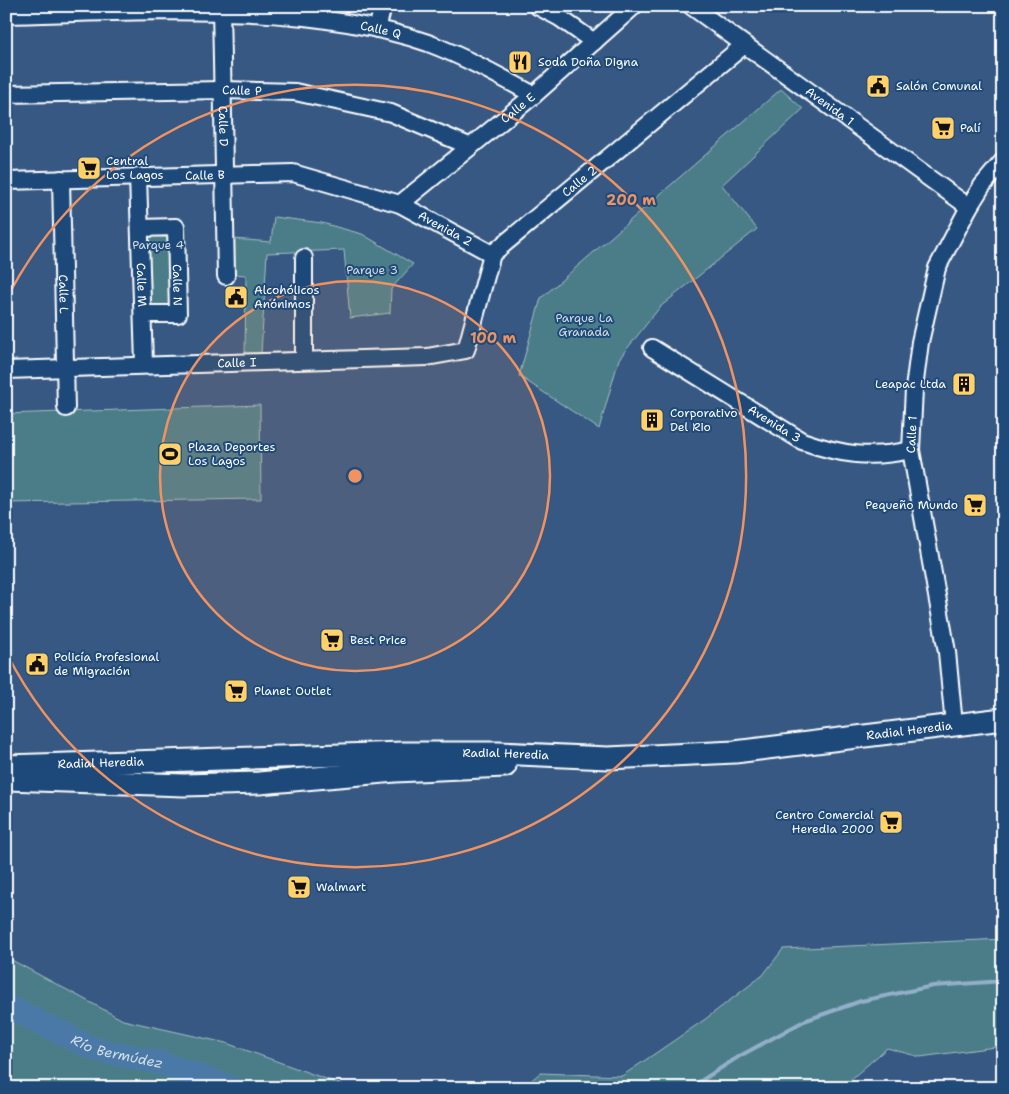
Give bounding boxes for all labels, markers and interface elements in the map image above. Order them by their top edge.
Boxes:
street label: Calle Q [359,18,403,42]
restaurant icon: Soda Doña Digna [507,49,533,75]
place label: Soda Doña Digna [538,54,639,70]
public building icon: Salón Comunal [865,73,891,99]
place label: Salón Comunal [896,78,982,94]
street label: Calle P [222,82,262,99]
street label: Avenida 1 [802,83,857,129]
street label: Calle E [497,89,539,127]
street label: Calle D [215,106,232,146]
supermarket icon: Palí [930,115,956,141]
place label: Palí [960,120,981,136]
place label: Central Los Lagos [106,153,164,183]
supermarket icon: Central Los Lagos [76,155,102,181]
street label: Calle 2 [559,162,600,201]
street label: Calle B [185,167,225,184]
text: 200 m [606,190,656,210]
street label: Avenida 2 [415,207,475,250]
park label: Parque 4 [132,237,184,253]
park label: Parque 3 [346,262,398,278]
street label: Calle M [133,263,150,308]
street label: Calle N [169,264,186,306]
street label: Calle L [55,274,72,314]
place label: Alcohólicos Anónimos [254,282,319,312]
public building icon: Alcohólicos Anónimos [223,284,249,310]
park label: Parque La Granada [555,310,613,340]
text: 100 m [470,328,516,348]
street label: Calle I [217,354,257,371]
building icon: Leapac Ltda [951,371,977,397]
place label: Leapac Ltda [875,376,947,392]
street label: Avenida 3 [745,401,804,446]
place label: Corporativo Del Rio [670,405,738,435]
building icon: Corporativo Del Rio [639,407,665,433]
street label: Calle 1 [903,415,921,454]
place label: Plaza Deportes Los Lagos [188,439,276,469]
sports icon: Plaza Deportes Los Lagos [157,441,183,467]
centre of rings [346,467,364,485]
supermarket icon: Pequeño Mundo [962,492,988,518]
place label: Pequeño Mundo [865,497,958,513]
supermarket icon: Best Price [319,627,345,653]
place label: Best Price [350,632,407,648]
place label: Policía Profesional de Migración [54,649,159,679]
public building icon: Policía Profesional de Migración [24,651,50,677]
supermarket icon: Planet Outlet [223,678,249,704]
place label: Planet Outlet [254,683,331,699]
street label: Radial Heredia [865,717,954,744]
street label: Radial Heredia [463,745,550,763]
street label: Radial Heredia [57,753,145,772]
place label: Centro Comercial Heredia 2000 [775,807,874,837]
supermarket icon: Centro Comercial Heredia 2000 [878,809,904,835]
supermarket icon: Walmart [286,874,312,900]
place label: Walmart [316,879,366,895]
water label: Río Bermúdez [68,1030,165,1072]

